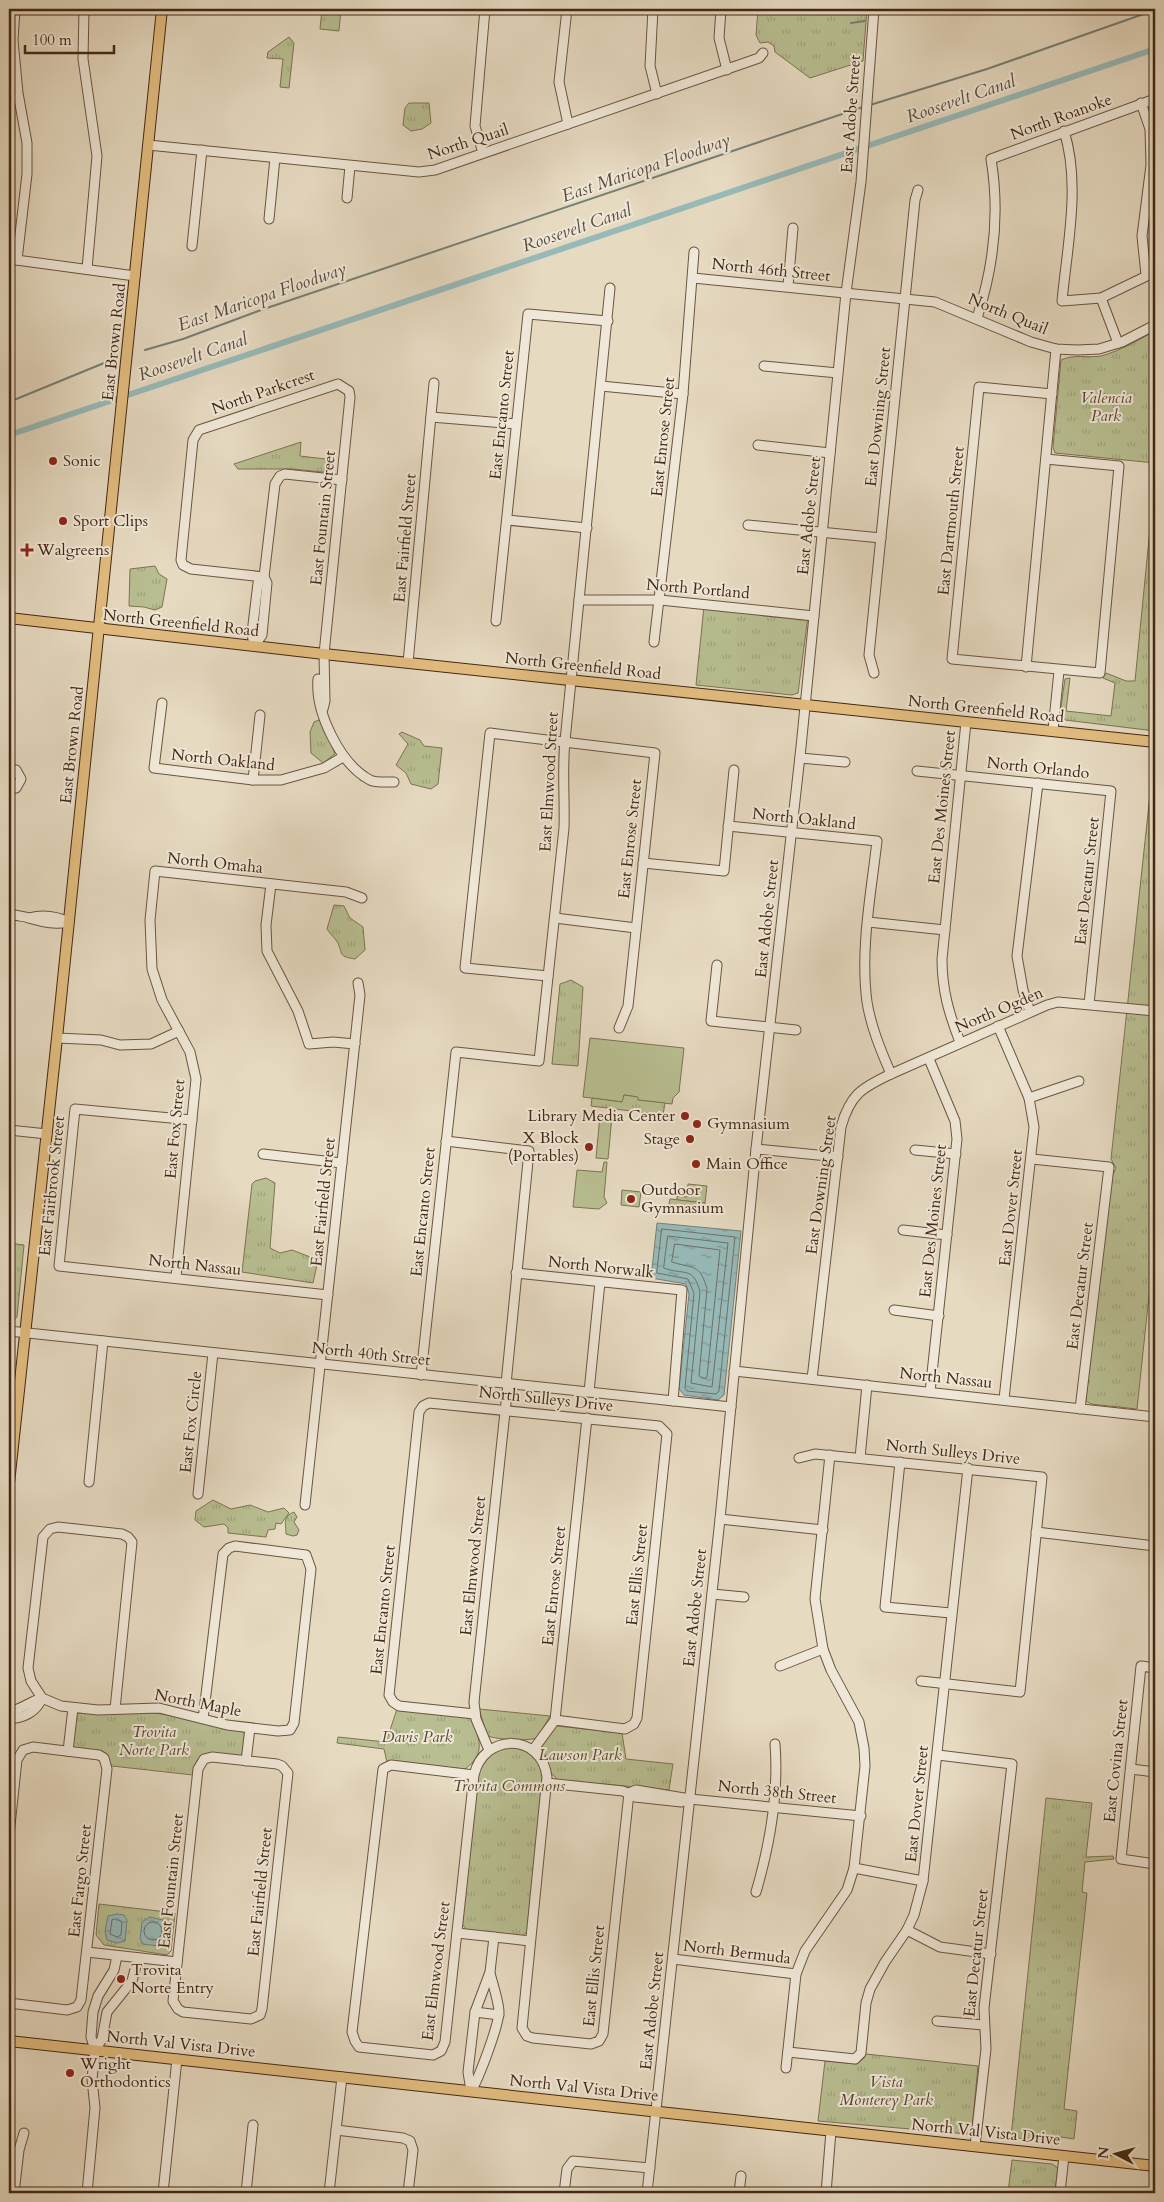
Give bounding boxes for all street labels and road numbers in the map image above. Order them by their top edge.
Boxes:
street label: East Adobe Street [836,54,866,174]
street label: North Roanoke [1007,88,1115,146]
street label: North Quail [424,119,512,165]
street label: North 46th Street [711,253,831,287]
street label: East Brown Road [97,282,131,402]
street label: North Quail [965,288,1051,340]
street label: East Downing Street [860,346,896,488]
street label: East Encanto Street [484,349,520,481]
street label: North Parkcrest [208,364,318,420]
street label: East Enrose Street [646,376,680,498]
street label: East Dartmouth Street [932,445,970,597]
street label: East Fountain Street [305,449,341,587]
street label: East Adobe Street [792,456,826,576]
street label: East Fairfield Street [388,473,422,603]
street label: North Portland [645,574,751,605]
street label: North Greenfield Road [102,604,261,642]
street label: North Greenfield Road [504,647,663,685]
street label: East Brown Road [55,685,89,805]
street label: North Greenfield Road [907,690,1066,728]
street label: East Elmwood Street [534,711,564,853]
street label: East Des Moines Street [923,729,961,885]
street label: North Oakland [170,744,276,776]
street label: North Orlando [986,752,1091,784]
street label: East Enrose Street [613,778,647,900]
street label: North Oakland [751,803,857,835]
street label: East Decatur Street [1069,816,1105,946]
street label: North Omaha [166,847,264,879]
street label: East Adobe Street [750,859,784,979]
street label: North Ogden [951,982,1047,1038]
street label: East Fox Street [160,1078,190,1180]
street label: East Downing Street [800,1114,842,1256]
street label: East Fairbrook Street [34,1115,70,1257]
street label: East Fairfield Street [305,1136,341,1268]
street label: East Des Moines Street [914,1143,952,1299]
street label: East Encanto Street [405,1146,441,1278]
street label: East Dover Street [994,1149,1028,1267]
street label: East Decatur Street [1061,1221,1099,1351]
street label: North Nassau [147,1249,243,1281]
street label: North Norwalk [547,1250,656,1284]
street label: North 40th Street [311,1337,431,1371]
street label: North Nassau [898,1362,994,1394]
street label: East Fox Circle [175,1370,207,1474]
street label: North Sulleys Drive [478,1381,614,1417]
street label: North Sulleys Drive [885,1434,1021,1470]
street label: East Elmwood Street [455,1495,491,1637]
street label: East Ellis Street [621,1523,653,1627]
street label: East Enrose Street [537,1525,571,1647]
street label: East Encanto Street [365,1544,401,1676]
street label: East Adobe Street [678,1548,712,1668]
street label: North Maple [153,1684,243,1722]
street label: East Covina Street [1099,1698,1133,1824]
street label: East Dover Street [900,1745,934,1863]
street label: North 38th Street [717,1775,837,1809]
street label: East Fountain Street [153,1812,189,1950]
street label: East Fargo Street [63,1823,97,1939]
street label: East Fairfield Street [242,1826,278,1958]
street label: East Decatur Street [958,1888,994,2018]
street label: East Elmwood Street [417,1900,455,2042]
street label: East Ellis Street [578,1924,610,2028]
street label: North Bermuda [682,1935,792,1970]
street label: East Adobe Street [635,1951,669,2071]
street label: North Val Vista Drive [105,2025,257,2063]
street label: North Val Vista Drive [508,2069,660,2107]
street label: North Val Vista Drive [910,2113,1062,2151]

